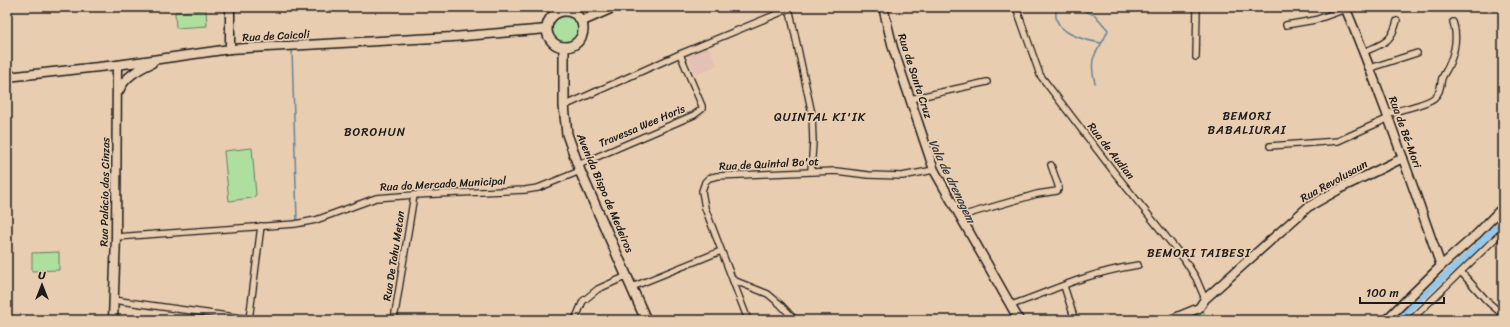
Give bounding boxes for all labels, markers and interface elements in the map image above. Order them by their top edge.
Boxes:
street label: Rua de Caicoli [242,25,311,47]
street label: Rua de Santa Cruz [892,31,938,122]
street label: Rua de Bé-Mori [1383,93,1427,171]
street label: Travessa Wee Horis [596,99,689,153]
district label: BEMORI BABALIURAI [1207,105,1287,141]
district label: QUINTAL KI'IK [774,106,866,128]
street label: Rua de Audian [1082,118,1140,184]
district label: BOROHUN [344,121,406,143]
street label: Avenida Bispo de Medeiros [571,129,639,256]
water label: Vala de drenagem [922,135,983,228]
street label: Rua Palácio das Cinzas [95,136,115,247]
street label: Rua de Quintal Bo'ot [719,152,820,176]
street label: Rua Revolusaun [1297,155,1371,207]
street label: Rua do Mercado Municipal [380,171,507,197]
street label: Rua De Tahu Metan [378,210,410,302]
district label: BEMORI TAIBESI [1147,242,1251,264]
north arrow [22,265,62,305]
text: U [38,266,46,285]
scale bar [1360,279,1444,305]
text: 100 m [1366,282,1399,304]

